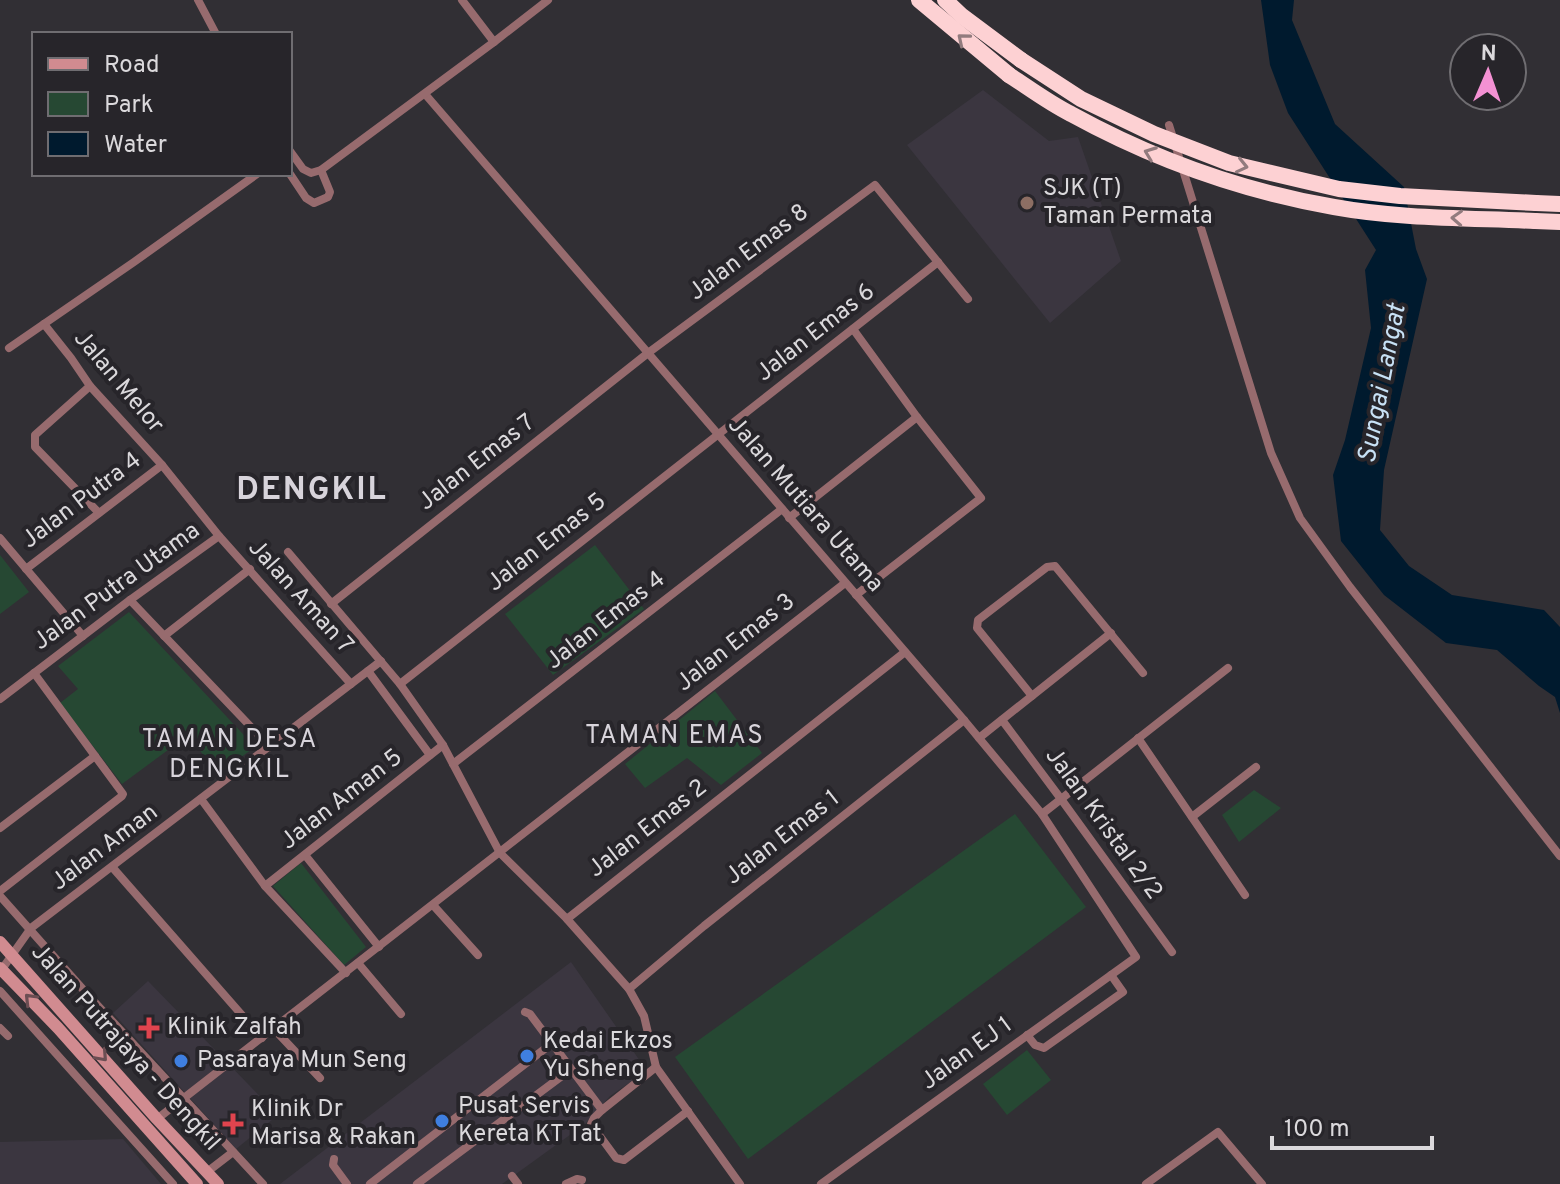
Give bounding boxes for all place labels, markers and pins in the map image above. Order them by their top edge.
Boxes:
place label: SJK (T) Taman Permata [1043,174,1213,232]
marker: SJK (T) Taman Permata [1018,194,1036,212]
place label: Klinik Zalfah [167,1013,302,1043]
marker: Klinik Zalfah [138,1017,160,1039]
place label: Kedai Ekzos Yu Sheng [543,1027,673,1085]
place label: Pasaraya Mun Seng [197,1046,407,1076]
marker: Kedai Ekzos Yu Sheng [518,1047,536,1065]
marker: Pasaraya Mun Seng [172,1052,190,1070]
place label: Pusat Servis Kereta KT Tat [458,1092,602,1150]
place label: Klinik Dr Marisa & Rakan [251,1095,416,1153]
marker: Pusat Servis Kereta KT Tat [433,1112,451,1130]
marker: Klinik Dr Marisa & Rakan [222,1113,244,1135]

